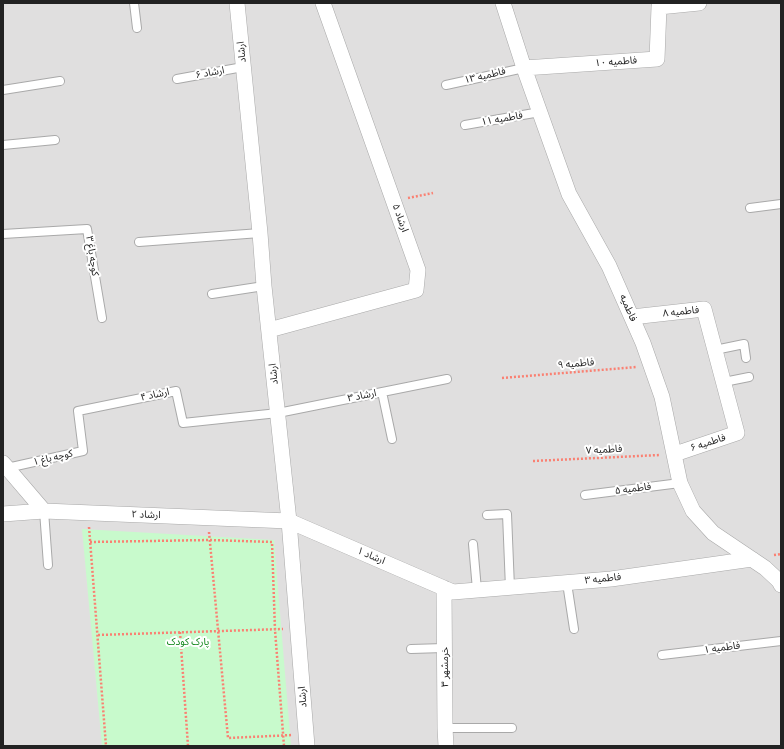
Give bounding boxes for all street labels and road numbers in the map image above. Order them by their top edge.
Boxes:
street label: ارشاد [235,41,249,63]
street label: فاطمیه ۱۰ [595,55,637,69]
street label: ارشاد ۶ [195,65,225,81]
street label: فاطمیه ۱۳ [463,65,507,87]
street label: فاطمیه ۱۱ [480,109,524,129]
street label: ارشاد ۵ [389,202,411,234]
street label: کوچه باغ ۳ [83,235,101,277]
street label: فاطمیه [617,293,639,323]
street label: فاطمیه ۸ [662,304,700,320]
street label: فاطمیه ۹ [557,356,595,372]
street label: ارشاد [267,363,281,385]
street label: ارشاد ۴ [139,386,171,404]
street label: ارشاد ۳ [346,387,378,405]
street label: فاطمیه ۶ [689,432,727,454]
street label: فاطمیه ۷ [585,443,623,457]
street label: کوچه باغ ۱ [32,448,74,468]
street label: فاطمیه ۵ [614,481,652,497]
street label: ارشاد ۲ [131,508,161,522]
street label: ارشاد ۱ [355,545,387,567]
street label: فاطمیه ۳ [584,571,622,587]
street label: فاطمیه ۱ [703,640,741,656]
street label: خرمشهر ۳ [439,647,451,687]
street label: ارشاد [296,686,310,708]

